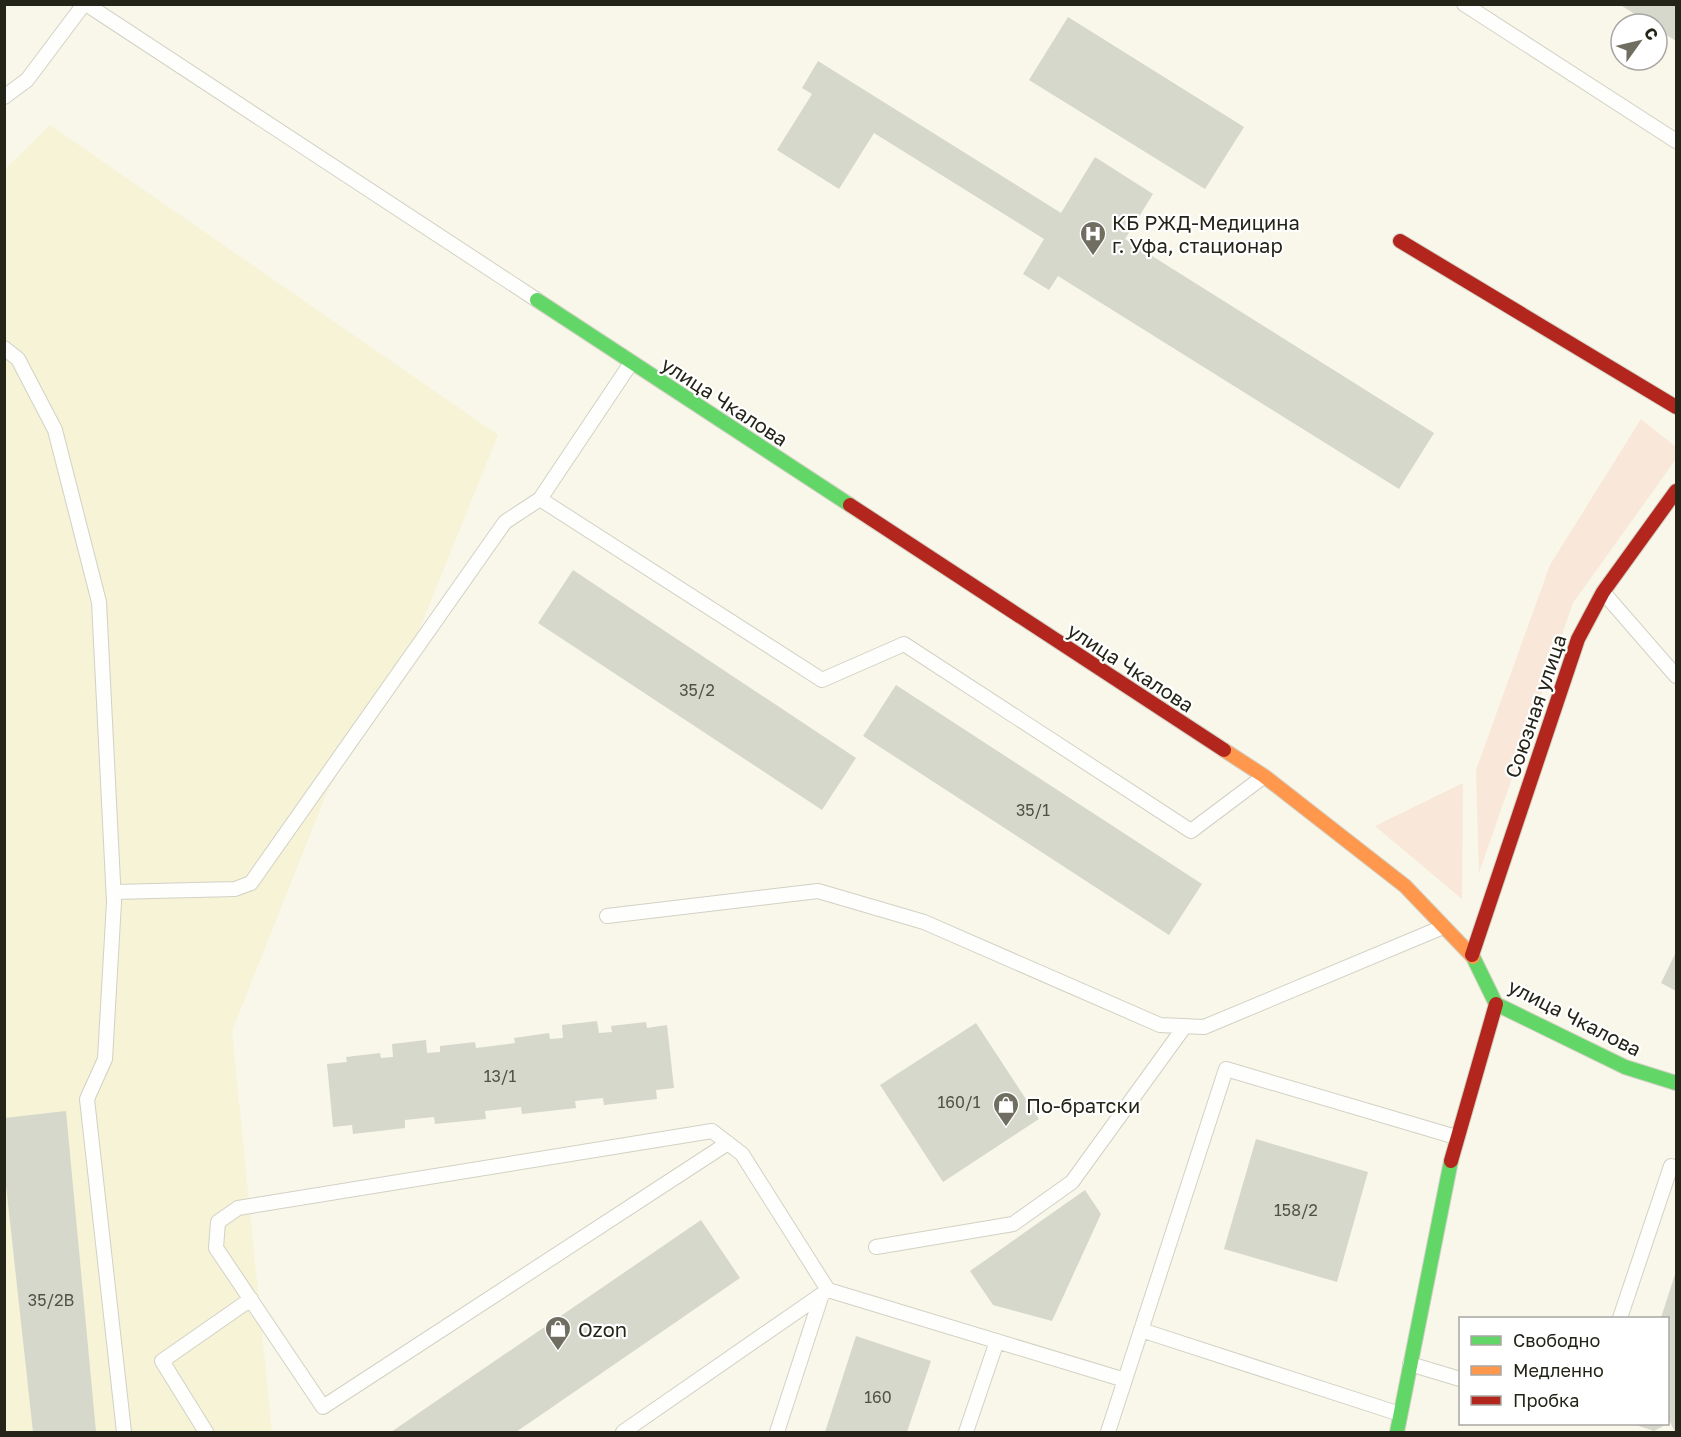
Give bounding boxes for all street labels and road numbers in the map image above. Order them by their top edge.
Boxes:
street label: улица Чкалова [657,351,793,451]
street label: улица Чкалова [1063,617,1199,717]
street label: Союзная улица [1499,631,1571,781]
street label: улица Чкалова [1505,973,1645,1061]

